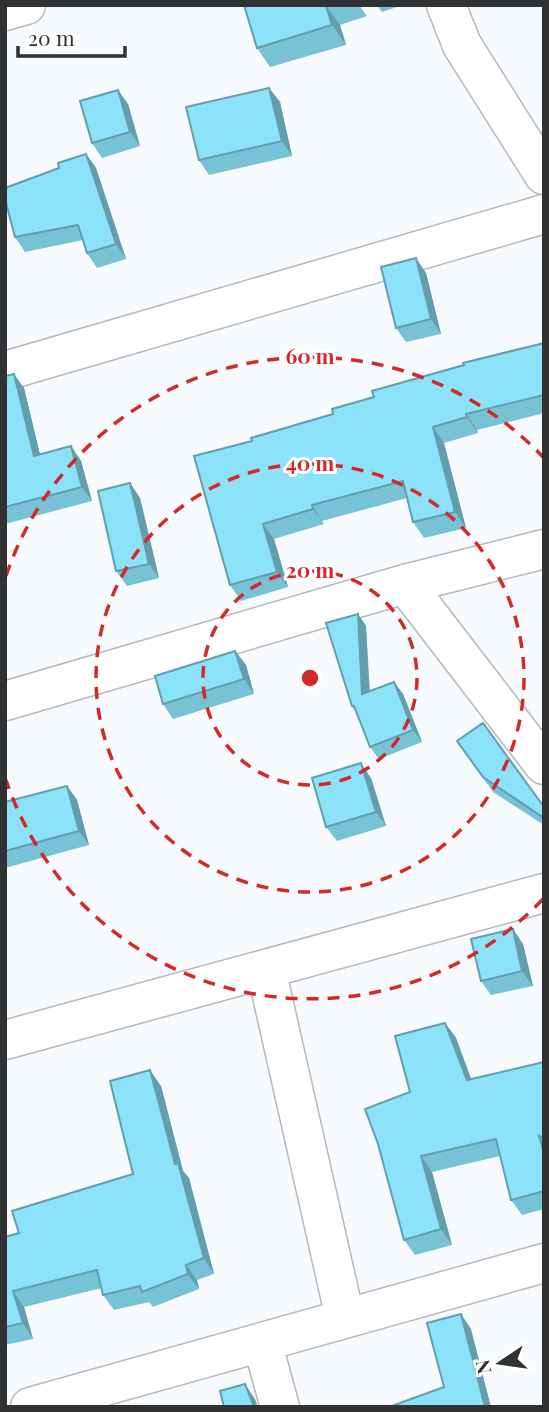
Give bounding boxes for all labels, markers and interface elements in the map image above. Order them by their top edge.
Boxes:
scale bar [18,14,124,58]
text: 20 m [28,23,75,51]
text: 60 m [285,341,335,369]
text: 40 m [286,448,334,476]
text: 20 m [286,555,334,583]
centre of rings [298,666,322,690]
north arrow [465,1328,535,1398]
text: N [468,1357,497,1377]

